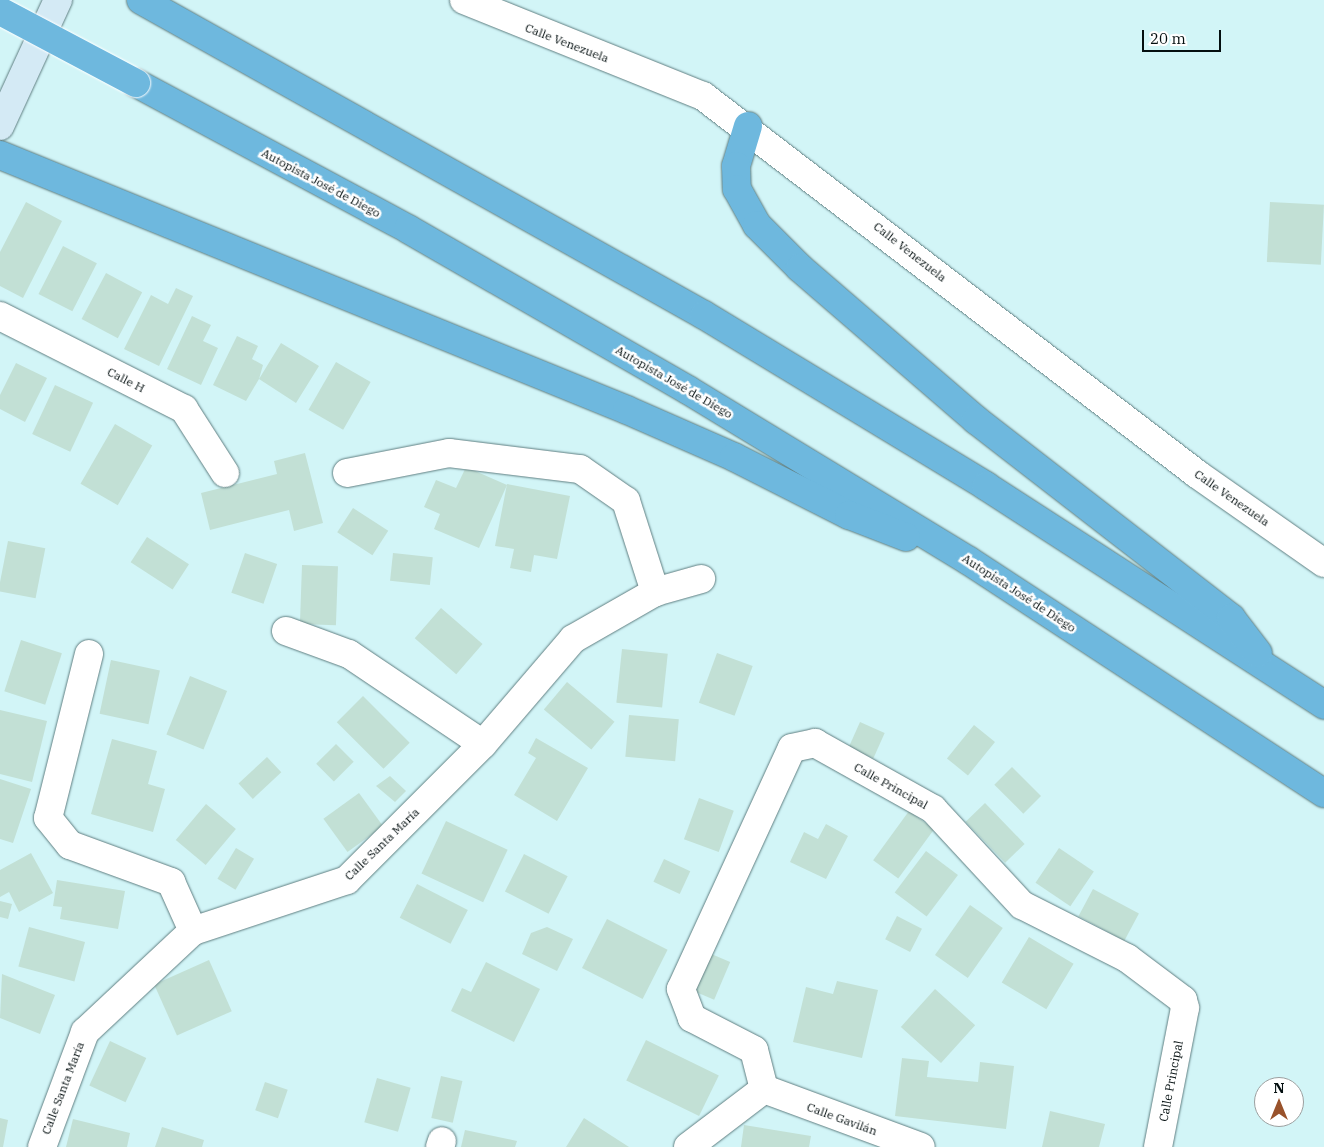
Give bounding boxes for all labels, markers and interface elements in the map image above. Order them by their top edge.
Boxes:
street label: Calle Venezuela [523,20,611,66]
scale bar [1144,20,1223,52]
text: 20 m [1150,29,1186,48]
street label: Autopista José de Diego [259,146,383,220]
street label: Calle Venezuela [871,219,949,285]
street label: Autopista José de Diego [613,343,735,421]
street label: Calle H [105,364,147,396]
street label: Calle Venezuela [1192,467,1272,529]
street label: Autopista José de Diego [960,551,1078,635]
street label: Calle Principal [851,760,931,812]
street label: Calle Santa María [342,805,422,883]
street label: Calle Principal [1156,1039,1186,1123]
street label: Calle Santa María [39,1040,87,1136]
north arrow [1254,1077,1304,1127]
text: N [1273,1079,1285,1097]
street label: Calle Gavilán [805,1100,879,1138]

